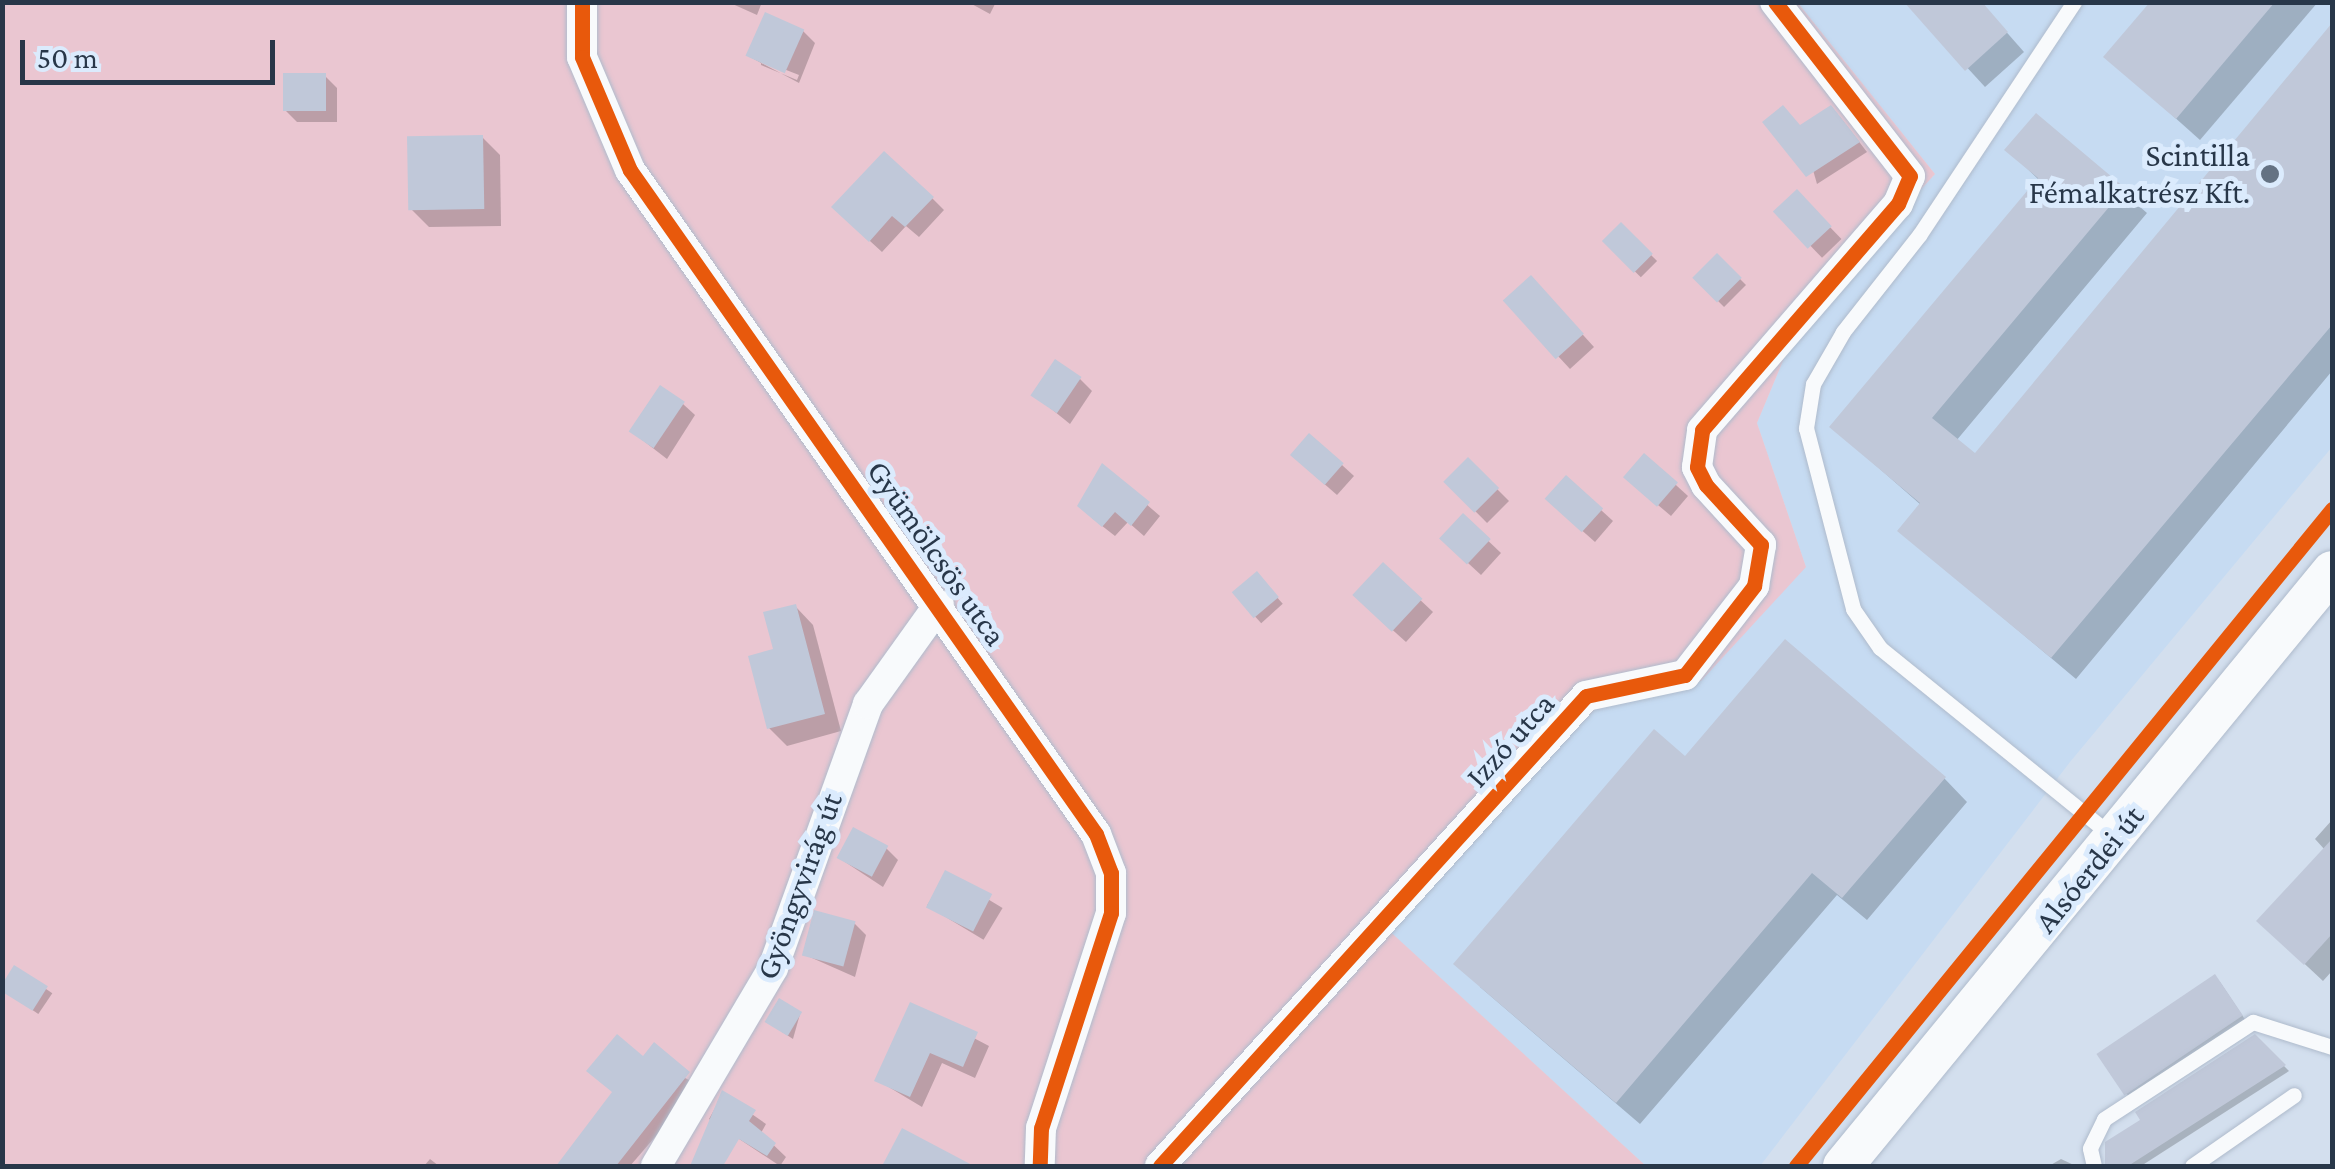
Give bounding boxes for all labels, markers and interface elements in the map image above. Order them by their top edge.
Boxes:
scale bar [25,20,280,82]
text: 50 m [37,41,98,74]
place label: Scintilla Fémalkatrész Kft. [2029,137,2250,212]
marker: Scintilla Fémalkatrész Kft. [2259,163,2281,185]
street label: Gyümölcsös utca [859,453,1015,653]
street label: Izzó utca [1458,685,1562,795]
street label: Gyöngyvirág út [747,787,851,985]
street label: Alsóerdei út [2026,798,2152,940]

